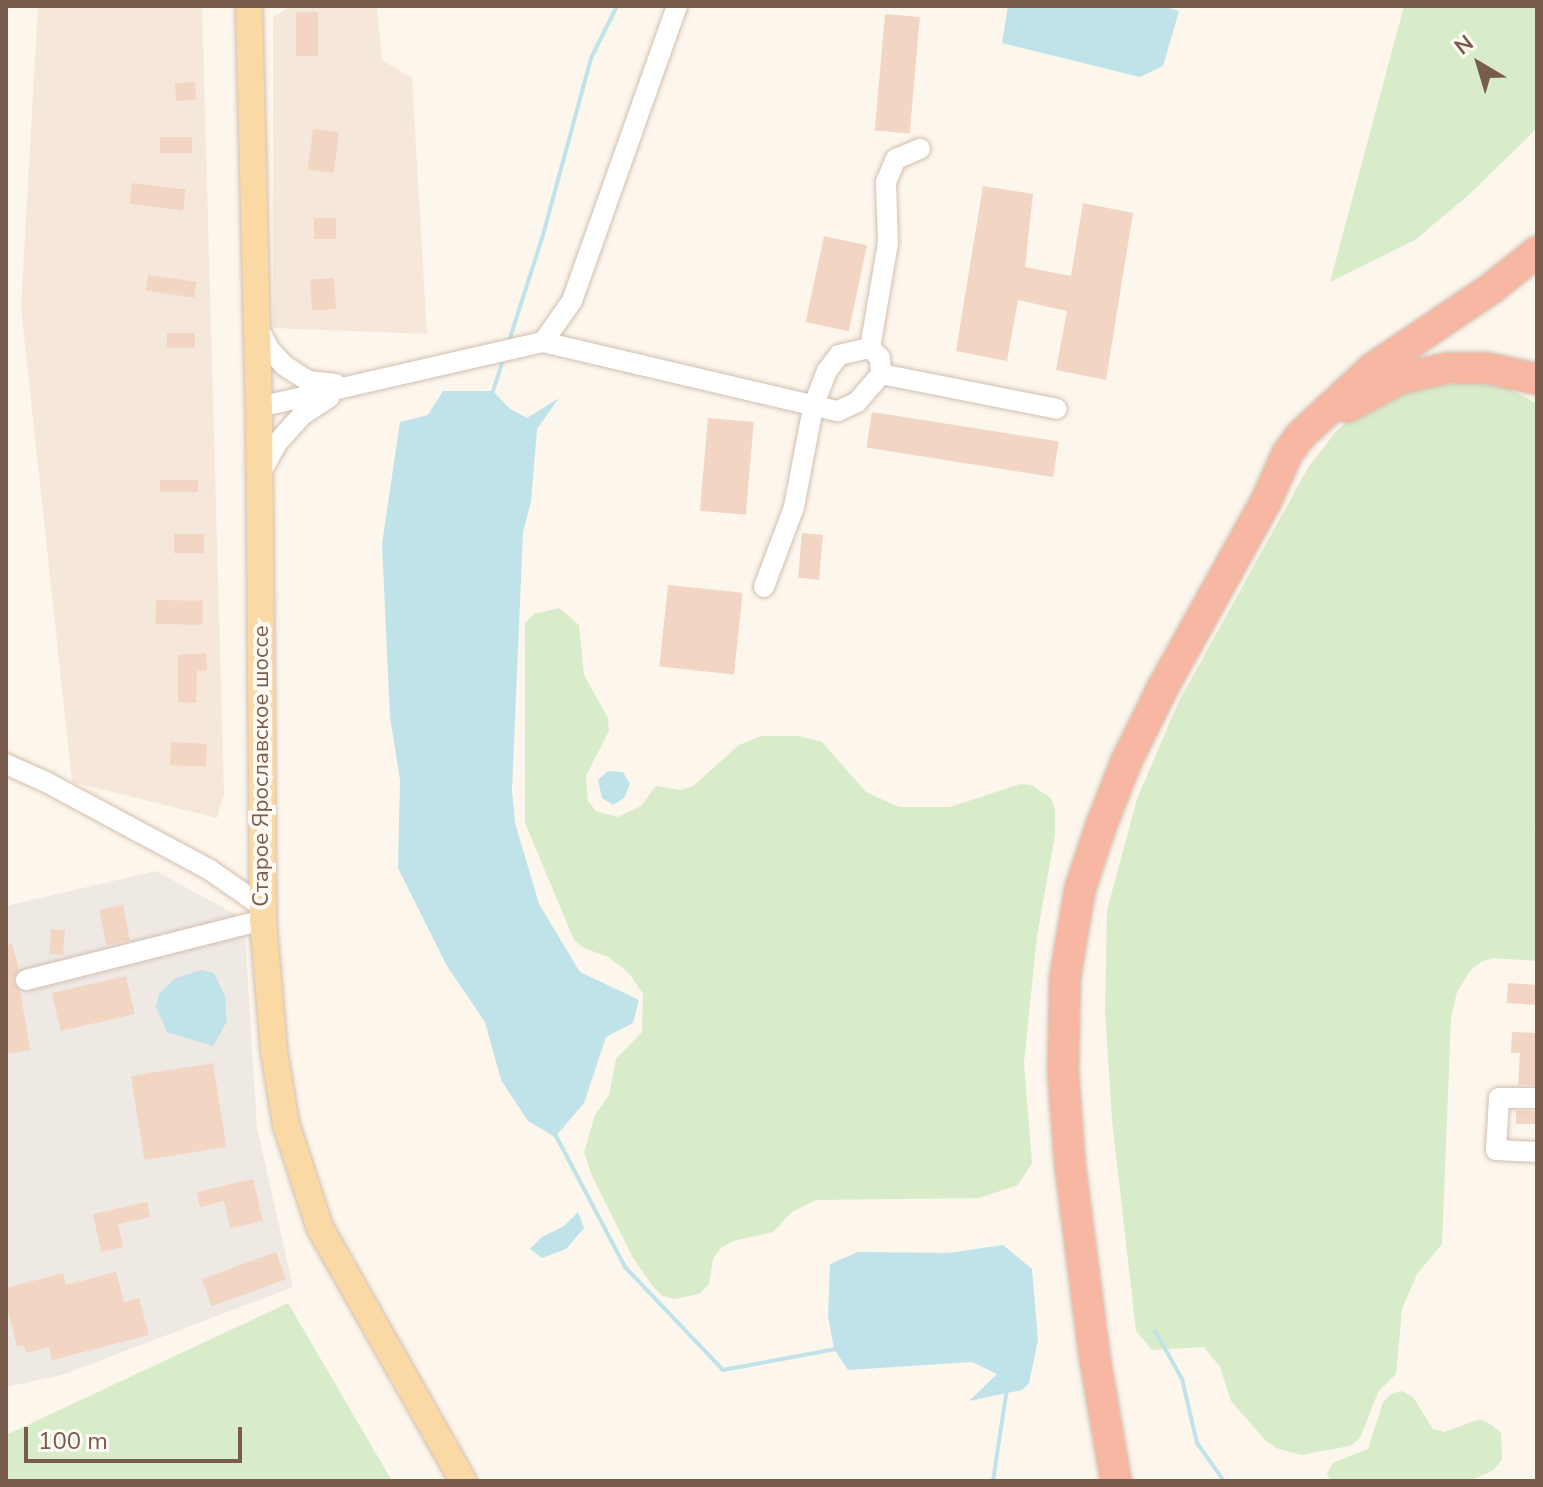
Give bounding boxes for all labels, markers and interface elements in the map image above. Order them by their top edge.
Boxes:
north arrow [1439,24,1519,104]
text: N [1449,28,1480,62]
street label: Старое Ярославское шоссе [249,625,275,907]
scale bar [28,1411,246,1461]
text: 100 m [38,1425,108,1457]

